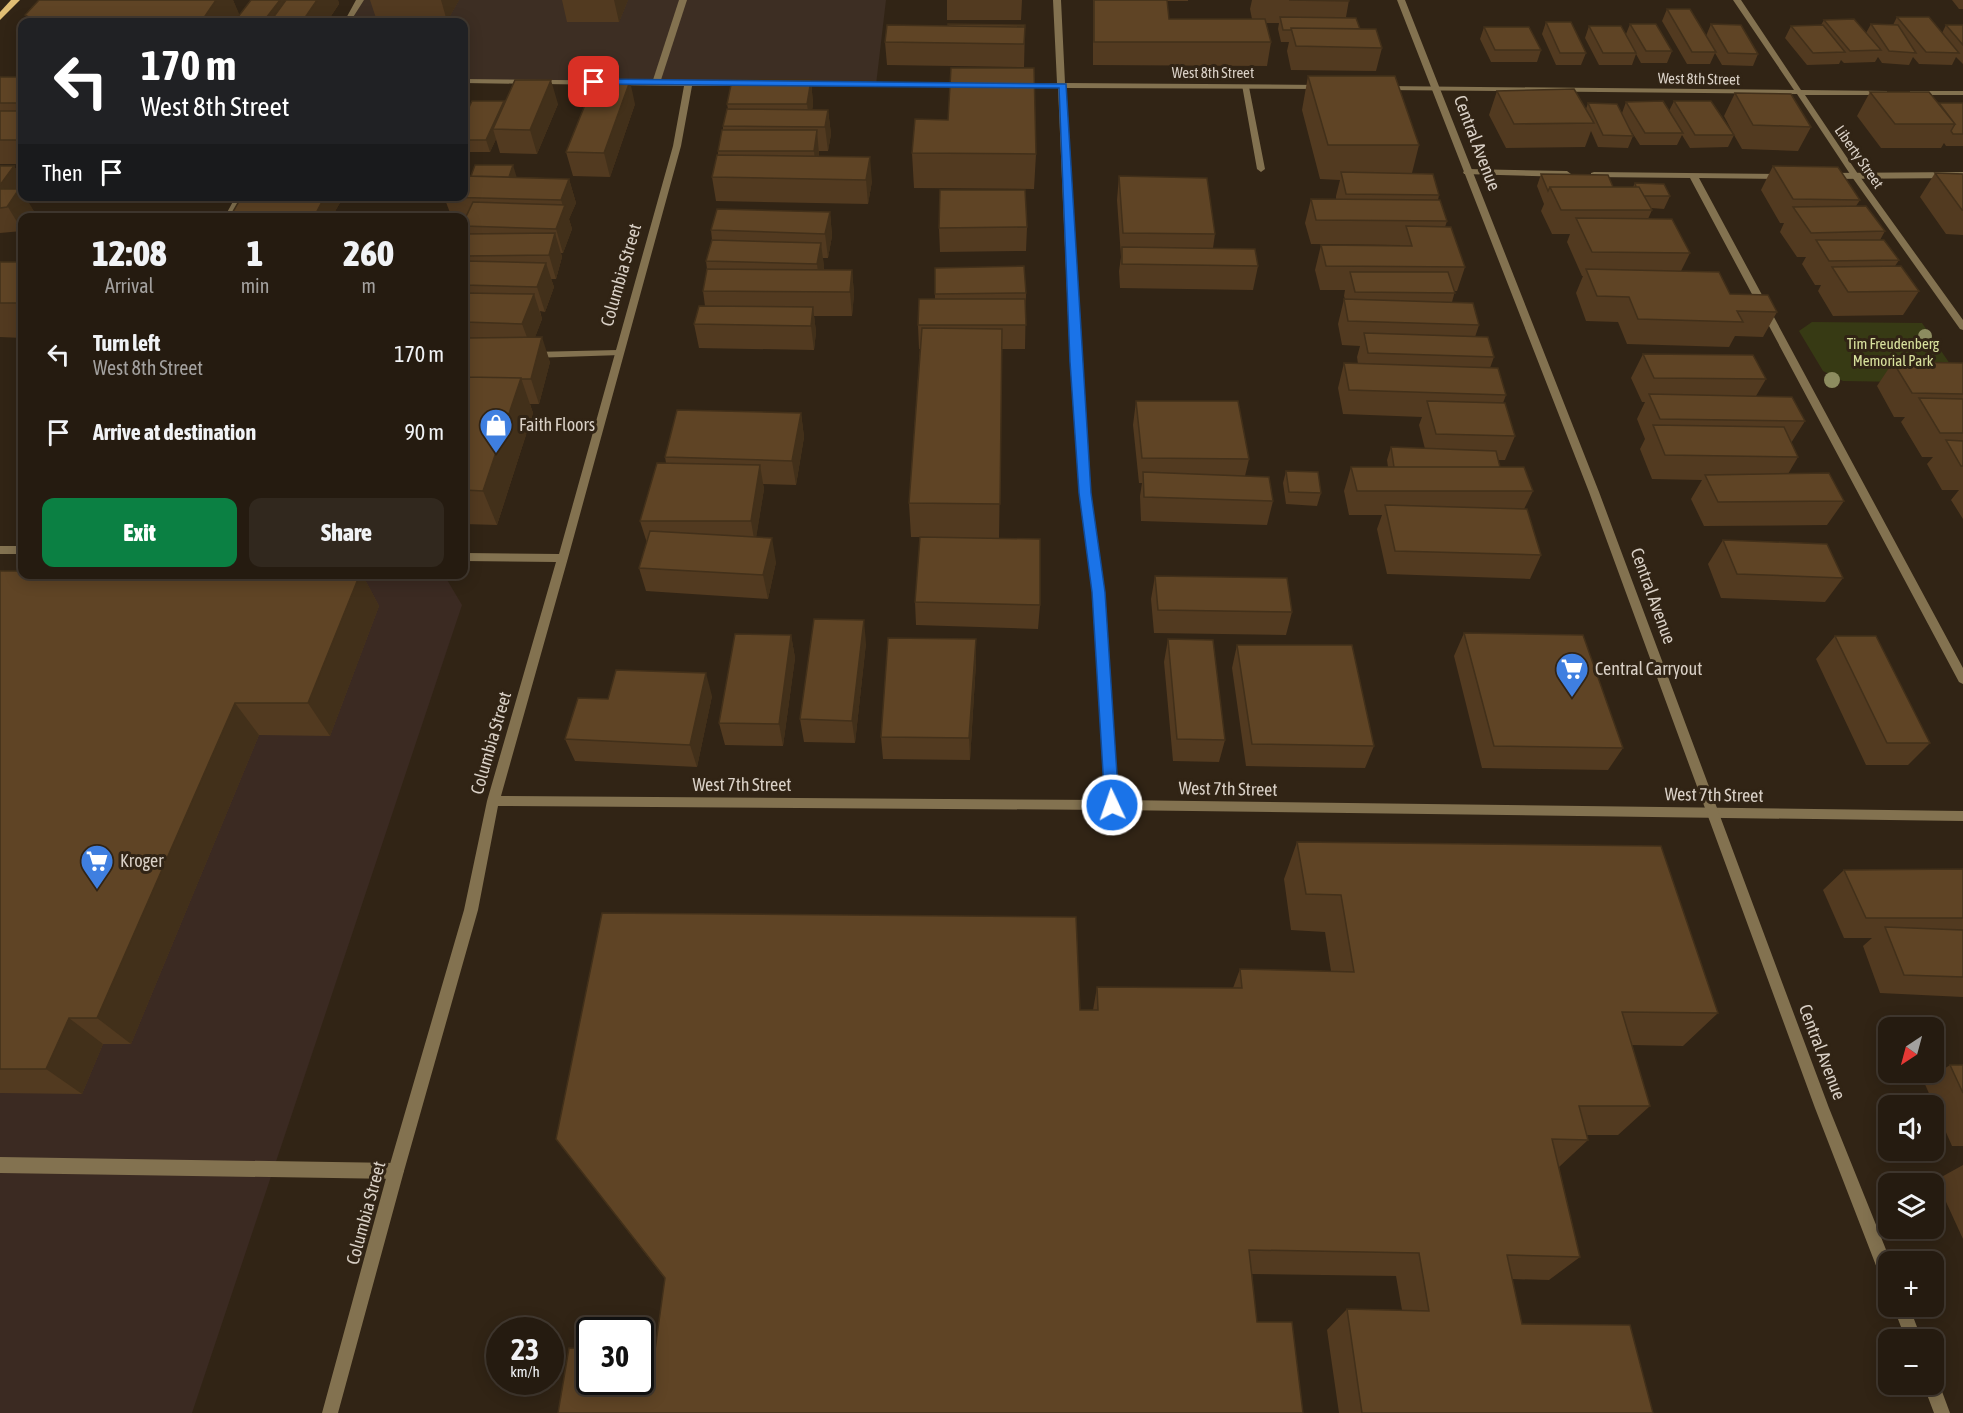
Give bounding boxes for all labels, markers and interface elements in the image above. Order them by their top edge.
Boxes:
text: 170 m [141,41,236,89]
icon: left [42,42,120,120]
pin [568,56,619,107]
street label: West 8th Street [1172,64,1254,81]
icon: arrive [577,65,610,98]
street label: West 8th Street [1658,69,1740,88]
text: West 8th Street [141,91,290,122]
street label: Central Avenue [1450,92,1505,194]
street label: Liberty Street [1832,122,1887,191]
icon: arrive [95,156,128,189]
text: Then [42,160,83,186]
street label: Columbia Street [596,221,645,329]
text: 12:08 [92,232,167,274]
text: 1 [247,232,263,274]
text: 260 [343,232,394,274]
text: Arrival [105,274,154,297]
text: min [241,274,269,297]
text: m [361,274,376,297]
text: Turn left [93,330,160,356]
park label: Tim Freudenberg Memorial Park [1847,335,1940,369]
icon: left [42,338,75,371]
text: 170 m [394,341,444,367]
text: West 8th Street [93,356,203,379]
shop icon: Faith Floors [478,407,514,454]
place label: Faith Floors [519,414,595,435]
icon: arrive [42,416,75,449]
text: Arrive at destination [93,419,256,445]
text: 90 m [404,419,444,445]
button: Exit [42,498,237,567]
button: Share [249,498,444,567]
street label: Central Avenue [1626,545,1681,647]
supermarket icon: Central Carryout [1554,651,1590,698]
place label: Central Carryout [1595,658,1702,679]
street label: Columbia Street [466,689,515,797]
position arrow [1080,773,1144,837]
street label: West 7th Street [692,774,792,795]
street label: West 7th Street [1178,777,1278,800]
street label: West 7th Street [1664,783,1764,806]
supermarket icon: Kroger [79,843,115,890]
place label: Kroger [120,850,164,871]
street label: Central Avenue [1795,1001,1850,1103]
north arrow [1878,1017,1944,1083]
map controls [1878,1017,1944,1395]
button: sound [1878,1095,1944,1161]
street label: Columbia Street [342,1159,389,1267]
button: layers [1878,1173,1944,1239]
button: + [1878,1251,1944,1317]
speed limit sign: 30 [576,1317,654,1395]
button: − [1878,1329,1944,1395]
text: 23 [511,1332,539,1366]
text: km/h [510,1363,540,1380]

